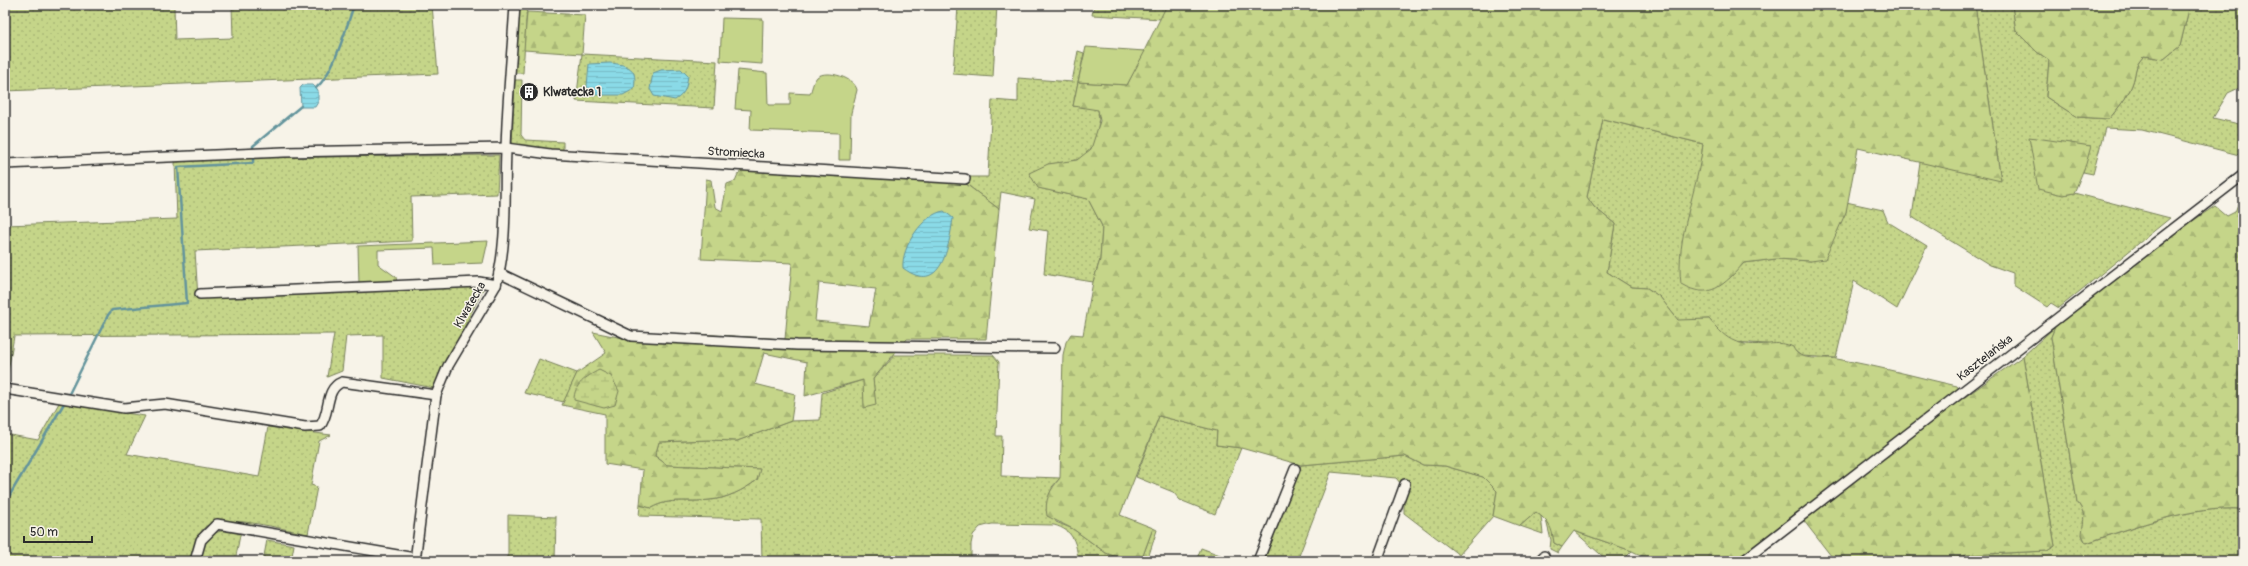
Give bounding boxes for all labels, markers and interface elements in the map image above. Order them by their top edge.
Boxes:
building icon: Klwatecka 1 [518,81,540,103]
place label: Klwatecka 1 [543,85,601,100]
street label: Stromiecka [707,144,765,162]
street label: Klwatecka [451,279,489,331]
street label: Kasztelańska [1954,331,2016,384]
scale bar [24,518,92,544]
text: 50 m [30,525,58,540]

